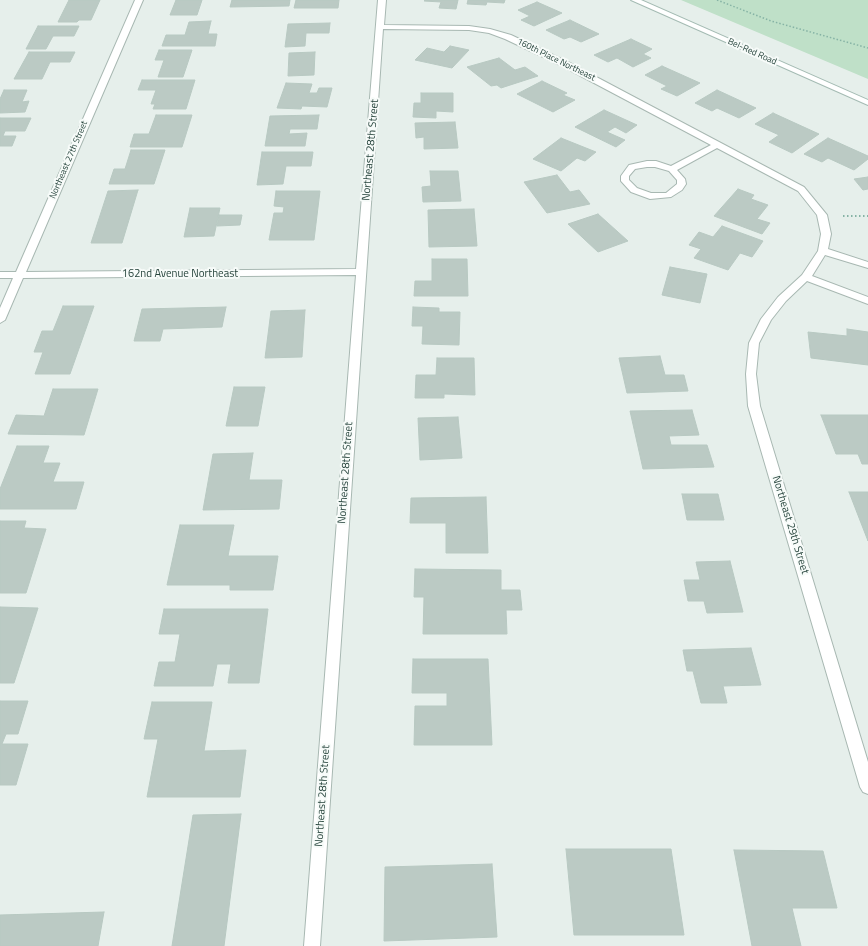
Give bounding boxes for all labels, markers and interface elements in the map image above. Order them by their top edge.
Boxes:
street label: 160th Place Northeast [515,36,597,84]
street label: Bel-Red Road [726,36,778,68]
street label: Northeast 28th Street [360,99,382,201]
street label: Northeast 27th Street [48,119,90,201]
street label: 162nd Avenue Northeast [122,267,238,281]
street label: Northeast 28th Street [336,422,356,524]
street label: Northeast 29th Street [769,474,811,576]
street label: Northeast 28th Street [313,745,333,847]

